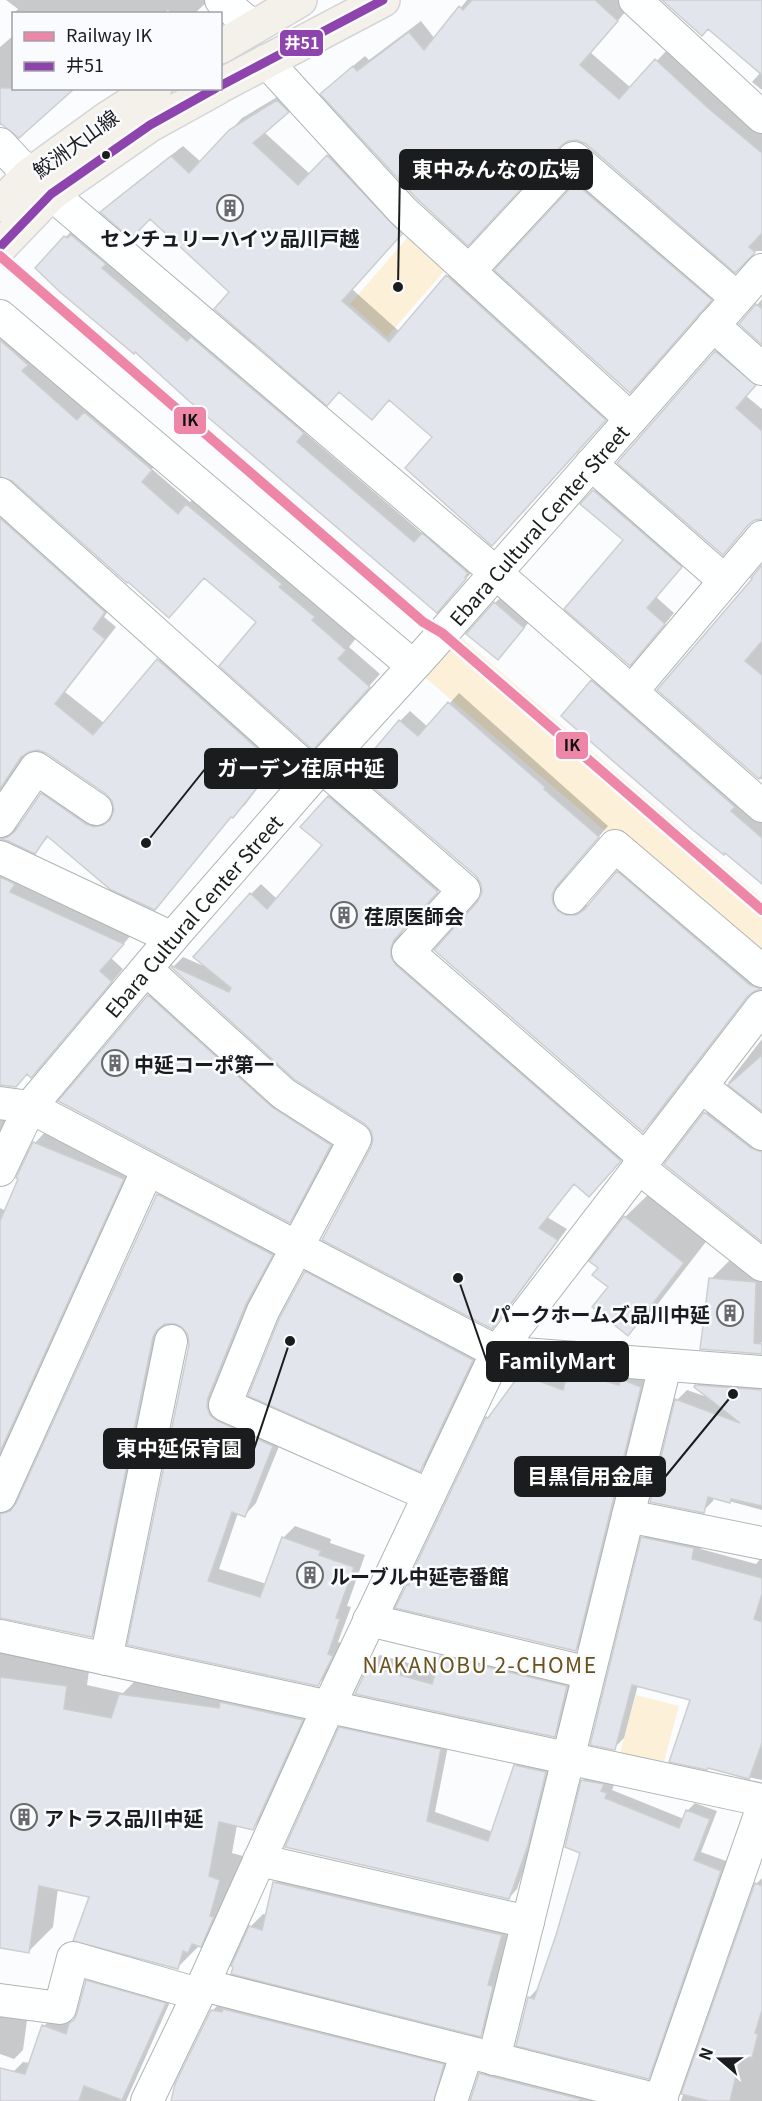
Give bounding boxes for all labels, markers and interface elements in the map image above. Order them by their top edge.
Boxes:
legend [12,12,222,90]
text: Railway IK [66,21,152,47]
line badge: 井51 [279,29,324,57]
text: 井51 [285,30,319,54]
text: 井51 [66,51,104,77]
street label: 鮫洲大山線 [26,102,124,184]
unlabelled marker [100,149,112,161]
callout: 東中みんなの広場 [400,150,592,189]
text: 東中みんなの広場 [412,153,580,183]
building icon: センチュリーハイツ品川戸越 [215,193,245,223]
place label: センチュリーハイツ品川戸越 [100,223,360,252]
line badge: IK [173,406,207,435]
text: IK [182,407,199,431]
street label: Ebara Cultural Center Street [442,417,635,631]
line badge: IK [555,731,589,760]
text: IK [564,732,581,756]
callout: ガーデン荏原中延 [205,749,397,788]
text: ガーデン荏原中延 [217,752,385,782]
street label: Ebara Cultural Center Street [97,807,288,1023]
building icon: 荏原医師会 [329,900,359,930]
place label: 荏原医師会 [364,901,464,930]
building icon: 中延コーポ第一 [100,1048,130,1078]
place label: 中延コーポ第一 [134,1049,274,1078]
building icon: パークホームズ品川中延 [715,1298,745,1328]
place label: パークホームズ品川中延 [491,1299,710,1328]
callout: FamilyMart [487,1342,628,1381]
text: FamilyMart [498,1345,616,1375]
callout: 東中延保育園 [104,1429,254,1468]
text: 東中延保育園 [116,1432,242,1462]
callout: 目黒信用金庫 [515,1457,665,1496]
text: 目黒信用金庫 [527,1460,653,1490]
building icon: ルーブル中延壱番館 [295,1560,325,1590]
place label: ルーブル中延壱番館 [330,1561,509,1590]
district label: NAKANOBU 2-CHOME [362,1649,598,1679]
building icon: アトラス品川中延 [9,1802,39,1832]
place label: アトラス品川中延 [44,1803,204,1832]
north arrow [690,2029,750,2089]
text: N [692,2044,718,2063]

